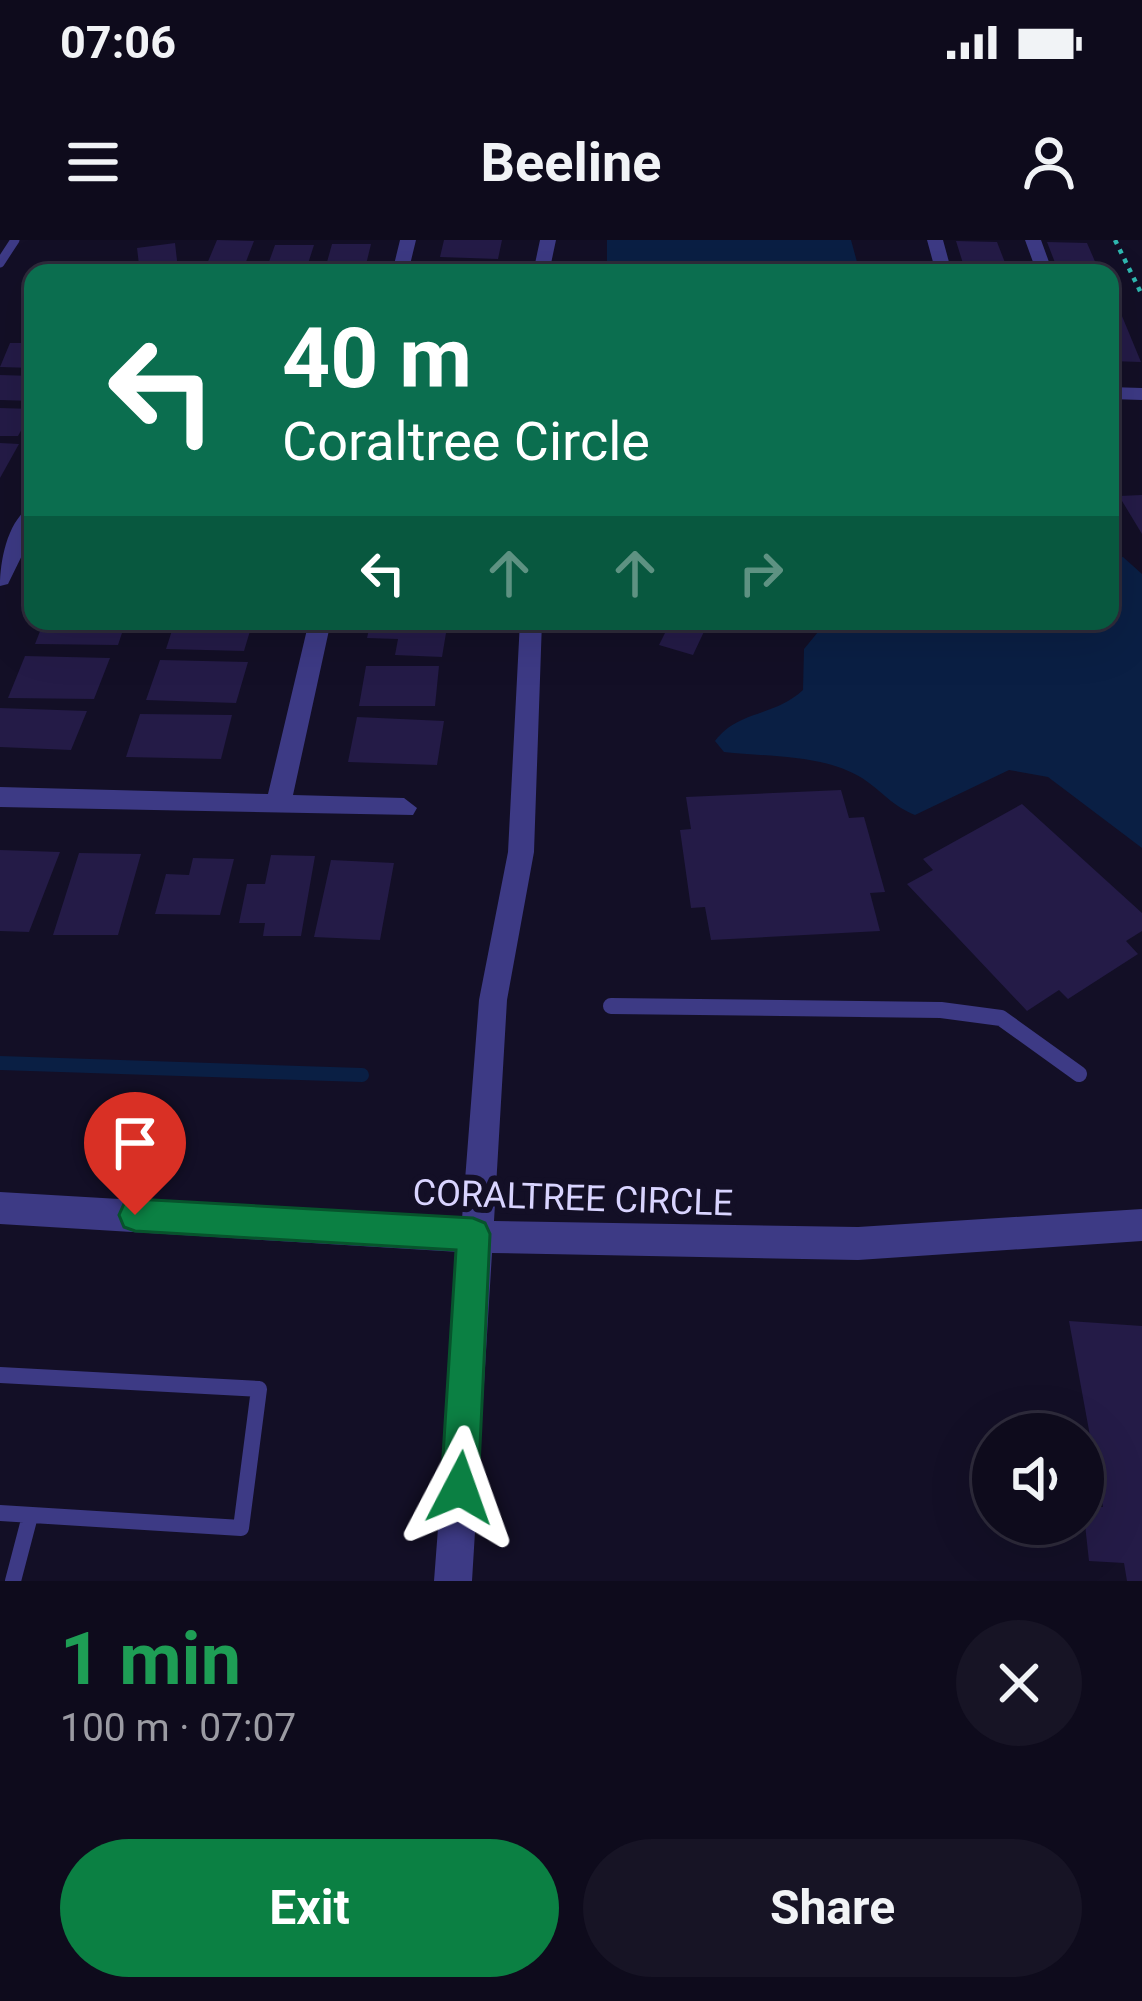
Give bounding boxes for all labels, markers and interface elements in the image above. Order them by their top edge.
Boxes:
text: 07:06 [60,16,176,69]
icon: menu [60,129,126,195]
icon: person [1016,129,1082,195]
text: Beeline [481,131,661,194]
text: 40 m [282,309,472,408]
icon: left [84,312,240,468]
text: Coraltree Circle [282,410,650,473]
icon: left [350,540,416,606]
icon: ahead [476,540,542,606]
icon: ahead [602,540,668,606]
icon: right [728,540,794,606]
pin [84,1092,186,1215]
icon: arrive [102,1110,168,1176]
street label: CORALTREE CIRCLE [412,1171,734,1225]
map controls [972,1413,1104,1545]
button: sound [972,1413,1104,1545]
position arrow [397,1425,523,1551]
text: 1 min [60,1617,241,1702]
button: close [956,1620,1082,1746]
text: 100 m · 07:07 [60,1705,296,1751]
button: Exit [60,1839,559,1977]
button: Share [583,1839,1082,1977]

